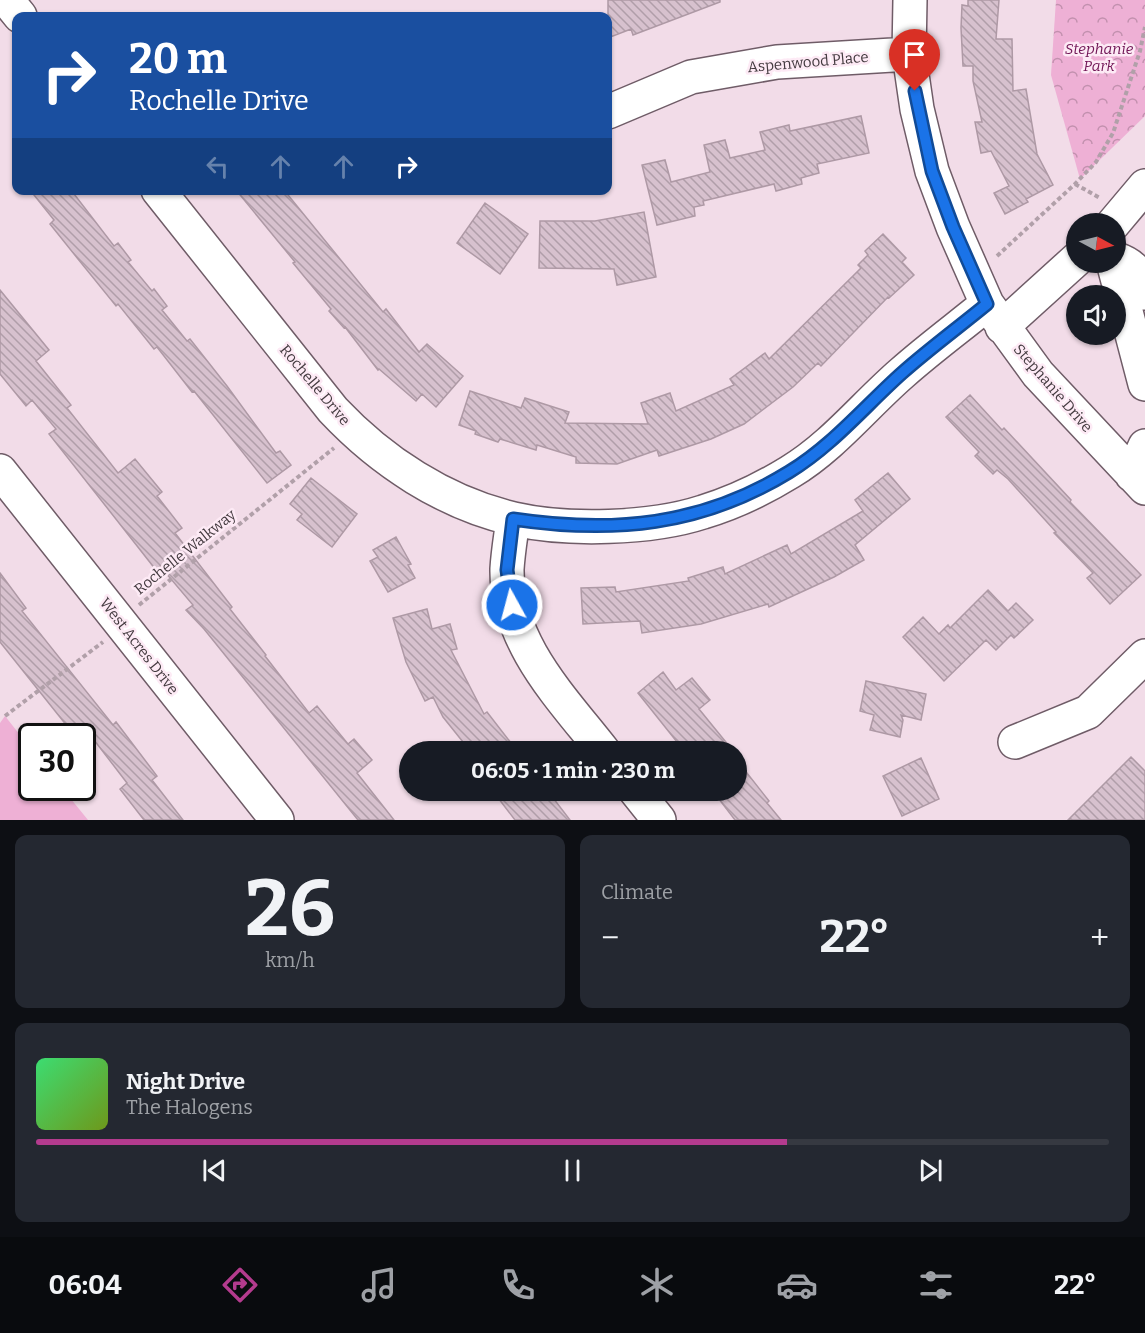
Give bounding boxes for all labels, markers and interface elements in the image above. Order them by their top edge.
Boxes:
pin [889,29,940,91]
text: 20 m [129,34,227,84]
icon: right [30,36,108,114]
icon: arrive [898,38,931,71]
park label: Stephanie Park [1065,40,1134,75]
street label: Aspenwood Place [747,48,869,76]
text: Rochelle Drive [129,85,309,117]
icon: left [201,150,234,183]
icon: ahead [264,150,297,183]
icon: ahead [327,150,360,183]
icon: right [390,150,423,183]
north arrow [1066,213,1126,273]
map controls [1066,213,1126,345]
button: sound [1066,285,1126,345]
street label: Stephanie Drive [1010,340,1096,436]
street label: Rochelle Drive [276,341,354,429]
street label: Rochelle Walkway [131,506,239,598]
position arrow [480,573,544,637]
street label: West Acres Drive [96,594,182,698]
speed limit sign: 30 [18,723,96,801]
text: 06:05 · 1 min · 230 m [471,757,675,784]
text: 26 [245,862,335,956]
text: Climate [601,880,673,904]
text: 22° [819,910,890,964]
text: − [601,918,619,958]
text: + [1090,918,1109,958]
text: km/h [265,948,315,972]
text: Night Drive [126,1068,245,1095]
text: The Halogens [126,1095,253,1119]
icon: previous [198,1154,231,1187]
icon: pause [556,1154,589,1187]
icon: next [914,1154,947,1187]
icon: directions [219,1264,261,1306]
icon: music [358,1264,400,1306]
icon: phone [497,1264,539,1306]
icon: climate [636,1264,678,1306]
icon: car [776,1264,818,1306]
icon: filters [915,1264,957,1306]
text: 06:04 [49,1269,122,1301]
text: 22° [1054,1269,1096,1301]

